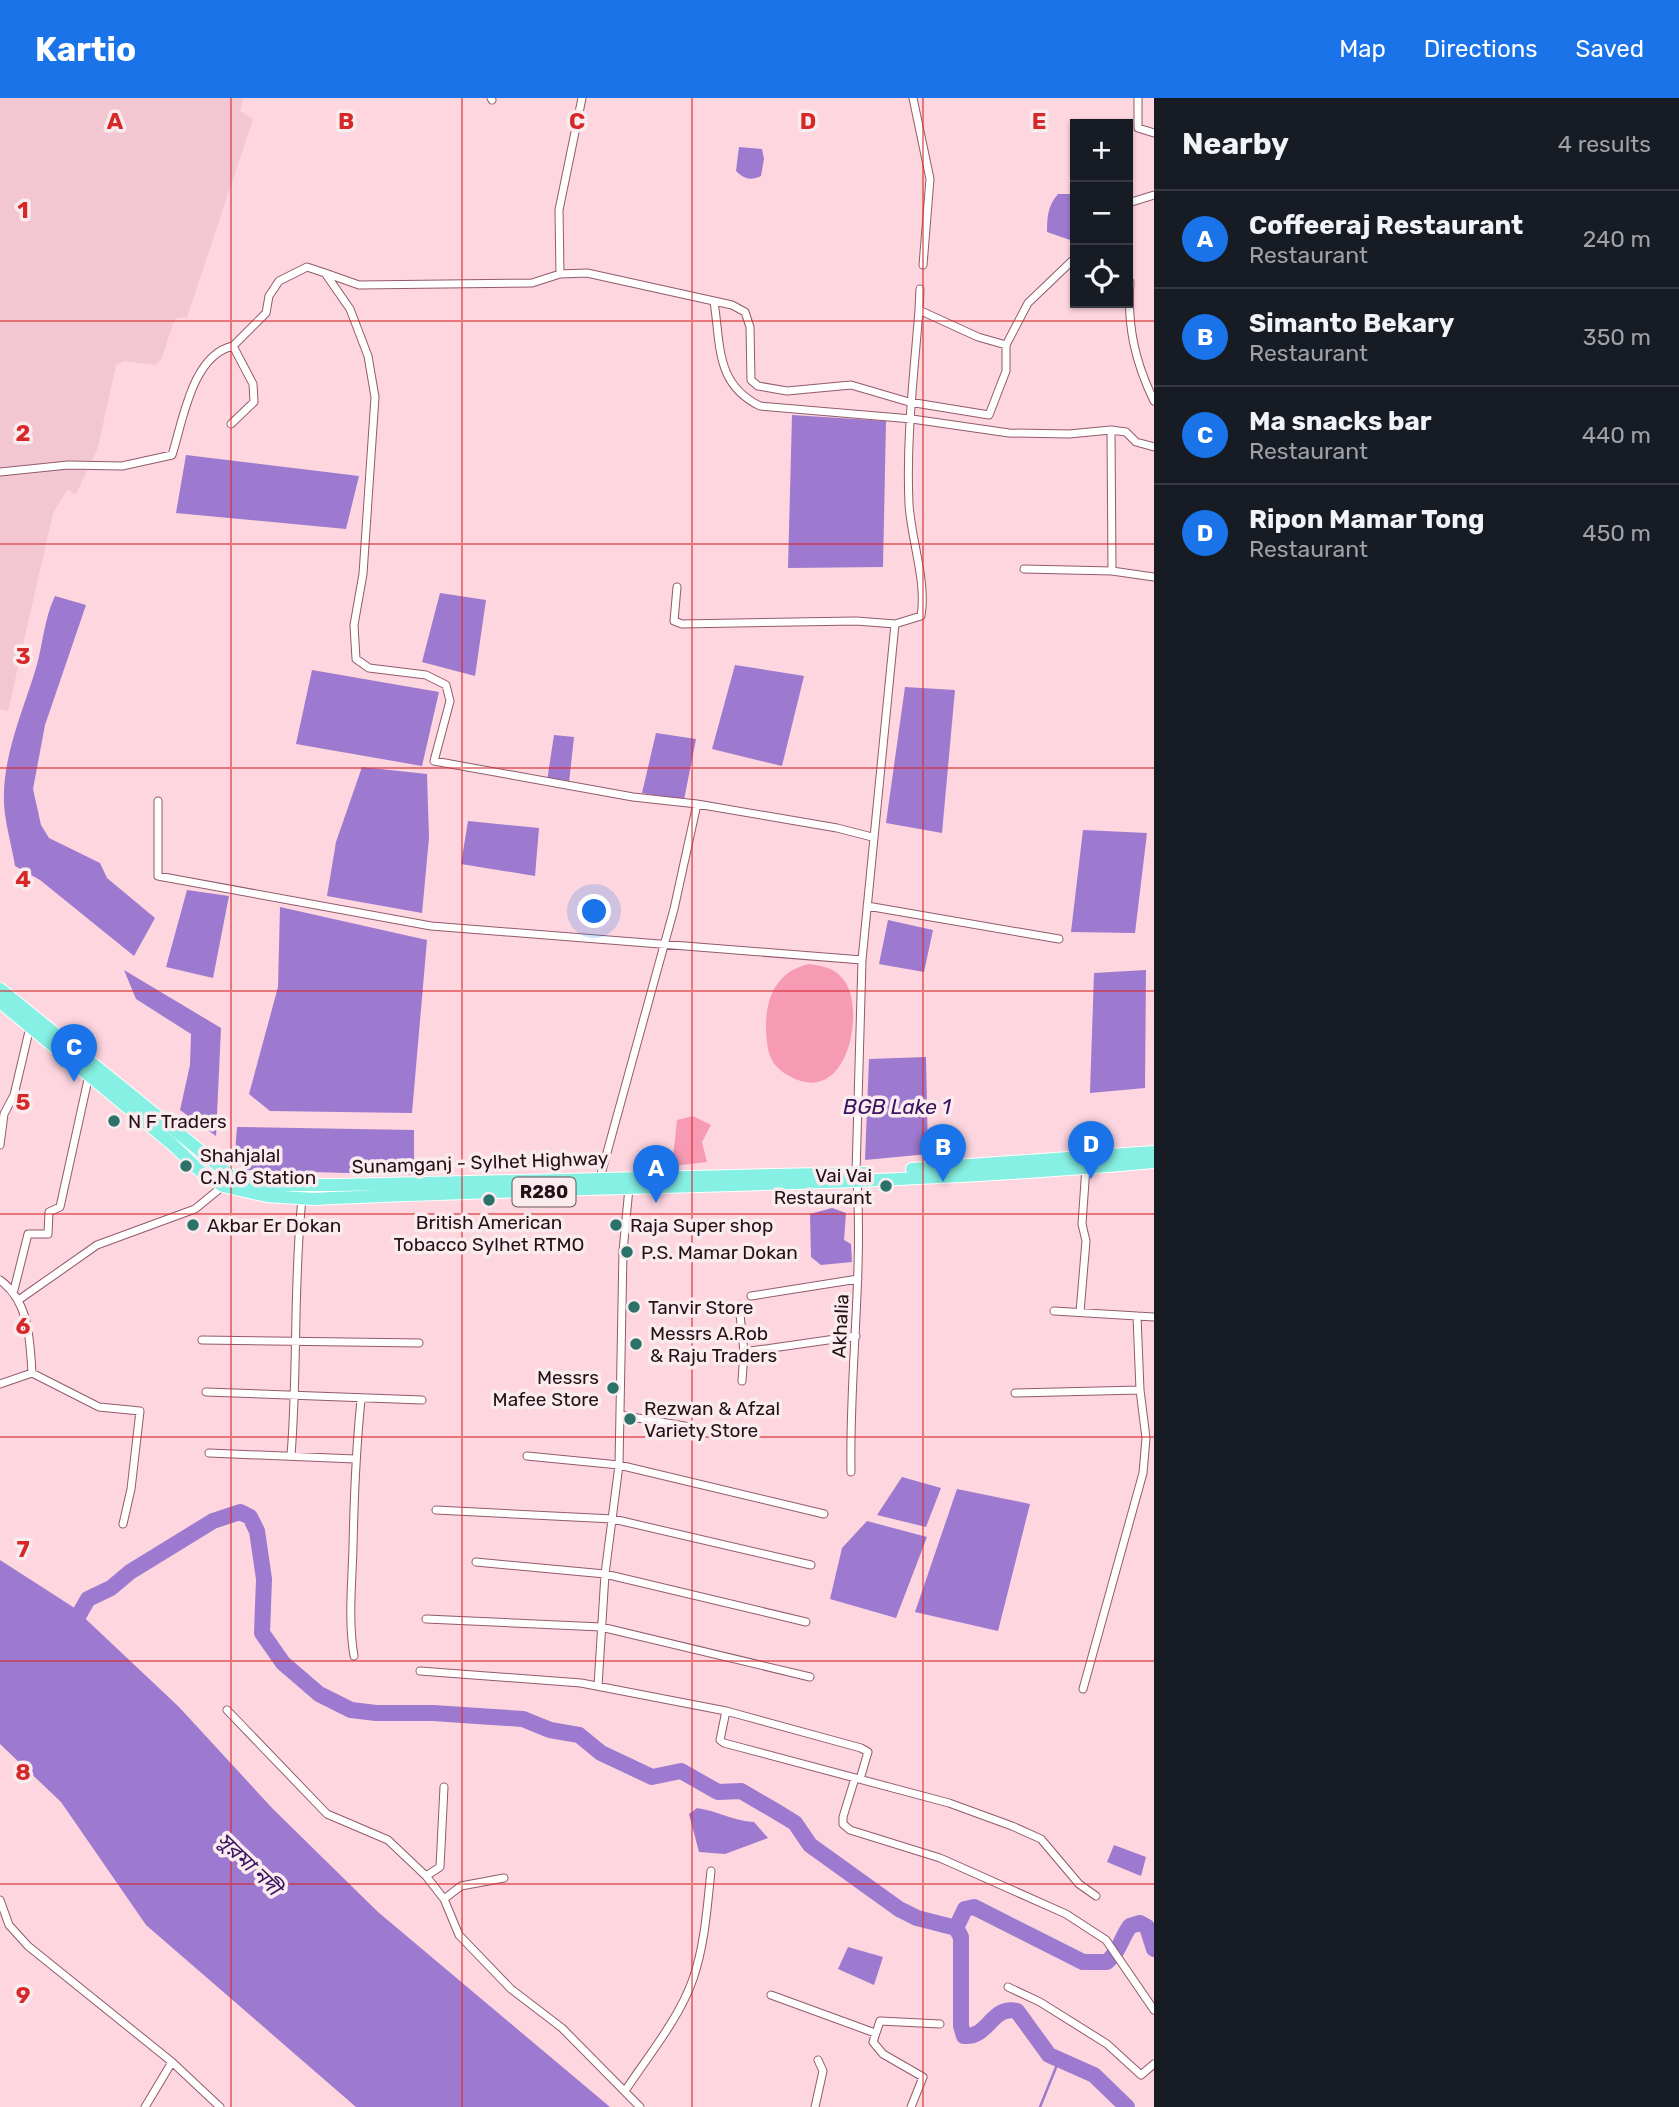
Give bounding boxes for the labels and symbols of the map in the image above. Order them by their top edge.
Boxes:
text: A [107,107,124,135]
text: B [338,107,354,135]
text: C [569,107,585,135]
text: D [800,107,816,135]
text: E [1032,107,1046,135]
text: 1 [17,196,29,224]
text: 2 [16,419,30,447]
text: 3 [15,642,31,670]
text: 4 [15,865,31,893]
your location [577,894,611,928]
pin: C [51,1024,97,1082]
text: 5 [16,1088,31,1116]
water label: BGB Lake 1 [843,1094,952,1119]
place label: N F Traders [128,1110,227,1133]
marker: N F Traders [106,1113,122,1129]
pin: D [1068,1121,1114,1179]
pin: B [920,1124,966,1182]
place label: Shahjalal C.N.G Station [200,1144,316,1189]
pin: A [633,1145,679,1203]
street label: Sunamganj - Sylhet Highway [351,1147,609,1178]
marker: Shahjalal C.N.G Station [178,1158,194,1174]
place label: Vai Vai Restaurant [774,1164,873,1209]
road number: R280 [512,1177,576,1206]
marker: Vai Vai Restaurant [878,1178,894,1194]
marker: British American Tobacco Sylhet RTMO [481,1192,497,1208]
place label: British American Tobacco Sylhet RTMO [394,1211,584,1256]
place label: Akbar Er Dokan [207,1214,341,1237]
place label: Raja Super shop [630,1214,773,1237]
marker: Akbar Er Dokan [185,1217,201,1233]
marker: Raja Super shop [608,1217,624,1233]
place label: P.S. Mamar Dokan [641,1241,798,1264]
marker: P.S. Mamar Dokan [619,1244,635,1260]
street label: Akhalia [827,1293,854,1359]
place label: Tanvir Store [648,1296,753,1319]
marker: Tanvir Store [626,1299,642,1315]
text: 6 [16,1312,31,1340]
place label: Messrs A.Rob & Raju Traders [650,1322,777,1367]
marker: Messrs A.Rob & Raju Traders [628,1336,644,1352]
place label: Messrs Mafee Store [493,1366,599,1411]
marker: Messrs Mafee Store [605,1380,621,1396]
place label: Rezwan & Afzal Variety Store [644,1397,780,1442]
marker: Rezwan & Afzal Variety Store [622,1411,638,1427]
text: 7 [16,1535,30,1563]
text: 8 [15,1758,31,1786]
water label: সুরমা নদী [212,1827,290,1903]
text: 9 [16,1981,30,2009]

